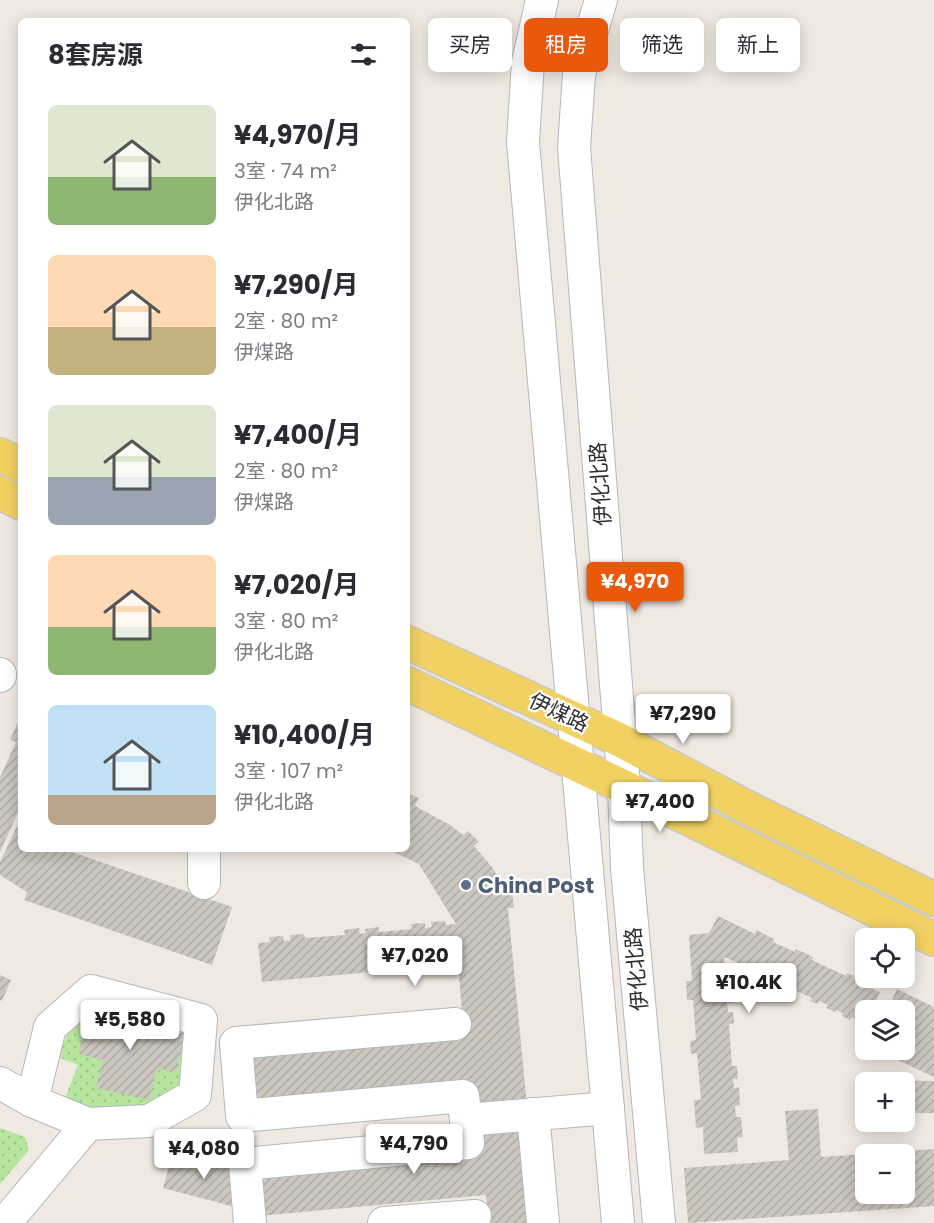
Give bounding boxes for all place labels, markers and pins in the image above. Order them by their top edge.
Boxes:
pin: ¥4,970 [586,562,684,613]
pin: ¥7,290 [634,694,732,745]
pin: ¥7,400 [611,782,709,833]
place label: China Post [478,871,594,900]
marker: China Post [459,878,473,892]
pin: ¥7,020 [366,936,464,987]
pin: ¥10.4K [700,963,798,1014]
pin: ¥5,580 [81,1000,179,1051]
pin: ¥4,790 [365,1124,463,1175]
pin: ¥4,080 [155,1129,253,1180]

